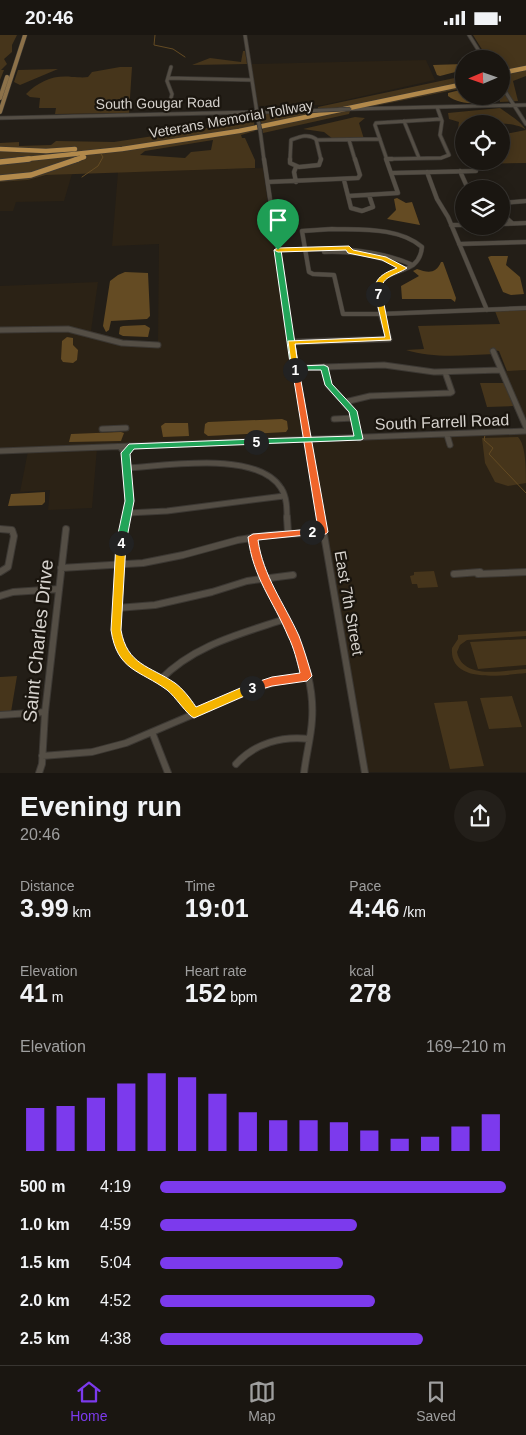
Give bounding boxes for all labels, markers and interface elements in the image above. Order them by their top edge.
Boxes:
text: 20:46 [25,7,74,28]
north arrow [455,50,510,105]
map controls [455,50,510,235]
street label: South Gougar Road [96,94,220,112]
street label: Veterans Memorial Tollway [148,97,314,141]
button: locate [455,115,510,170]
button: layers [455,180,510,235]
pin [257,199,299,250]
icon: arrive [264,206,292,234]
pin: 7 [366,281,390,307]
text: 7 [375,286,382,302]
pin: 1 [282,357,308,383]
text: 1 [292,362,299,378]
street label: South Farrell Road [375,411,509,433]
pin: 5 [244,429,268,455]
text: 5 [253,434,260,450]
pin: 2 [300,519,324,545]
text: 2 [309,524,316,540]
pin: 4 [108,531,134,555]
text: 4 [118,535,125,551]
street label: East 7th Street [331,549,367,657]
street label: Saint Charles Drive [19,559,57,723]
pin: 3 [240,675,264,701]
text: 3 [249,680,256,696]
button: share [454,790,506,842]
text: Evening run [20,791,182,822]
text: 20:46 [20,826,60,843]
text: Distance [20,878,74,894]
text: Time [185,878,215,894]
text: Pace [349,878,381,894]
text: 3.99 [20,894,69,922]
text: 19:01 [185,894,249,922]
text: 4:46 [349,894,399,922]
text: km [69,904,91,920]
text: /km [399,904,426,920]
text: Elevation [20,963,78,979]
text: Heart rate [185,963,247,979]
text: kcal [349,963,374,979]
text: 41 [20,979,48,1007]
text: 152 [185,979,226,1007]
text: 278 [349,979,391,1007]
text: m [48,989,63,1005]
text: bpm [226,989,258,1005]
text: Elevation [20,1038,86,1055]
text: 169–210 m [426,1038,506,1055]
text: 500 m [20,1178,65,1195]
text: 4:19 [100,1178,131,1195]
text: 1.0 km [20,1216,70,1233]
text: 4:59 [100,1216,131,1233]
text: 1.5 km [20,1254,70,1271]
text: 5:04 [100,1254,131,1271]
text: 2.0 km [20,1292,70,1309]
text: 4:52 [100,1292,131,1309]
text: 2.5 km [20,1330,70,1347]
text: 4:38 [100,1330,131,1347]
tab: Home [70,1378,108,1424]
tab: Map [248,1378,276,1424]
tab: Saved [416,1378,456,1424]

